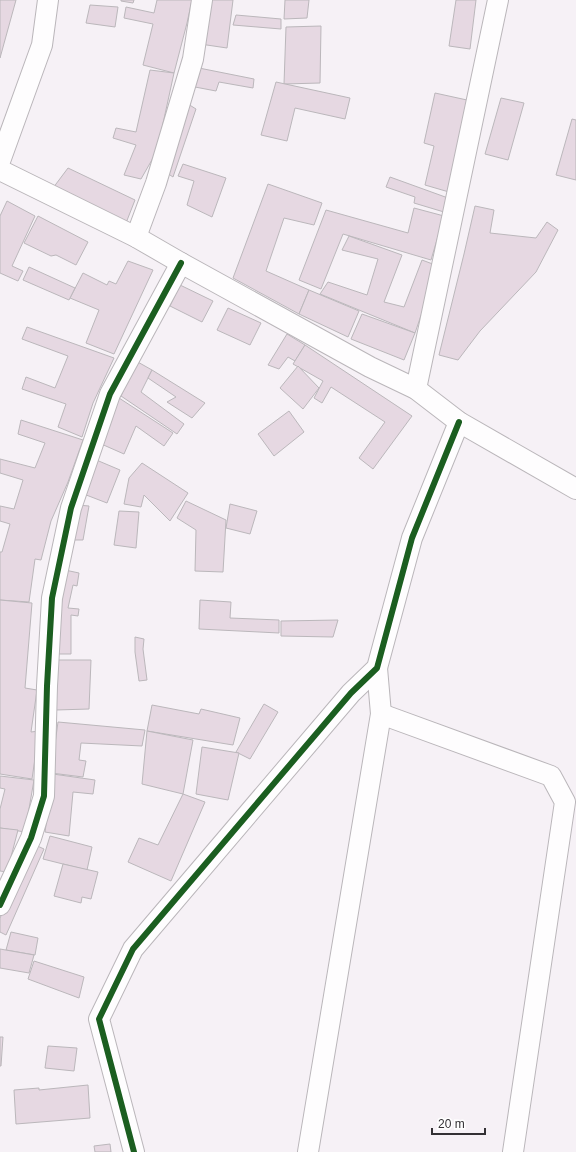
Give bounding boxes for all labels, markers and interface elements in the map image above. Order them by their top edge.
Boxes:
scale bar [432,1110,485,1136]
text: 20 m [438,1117,465,1131]

